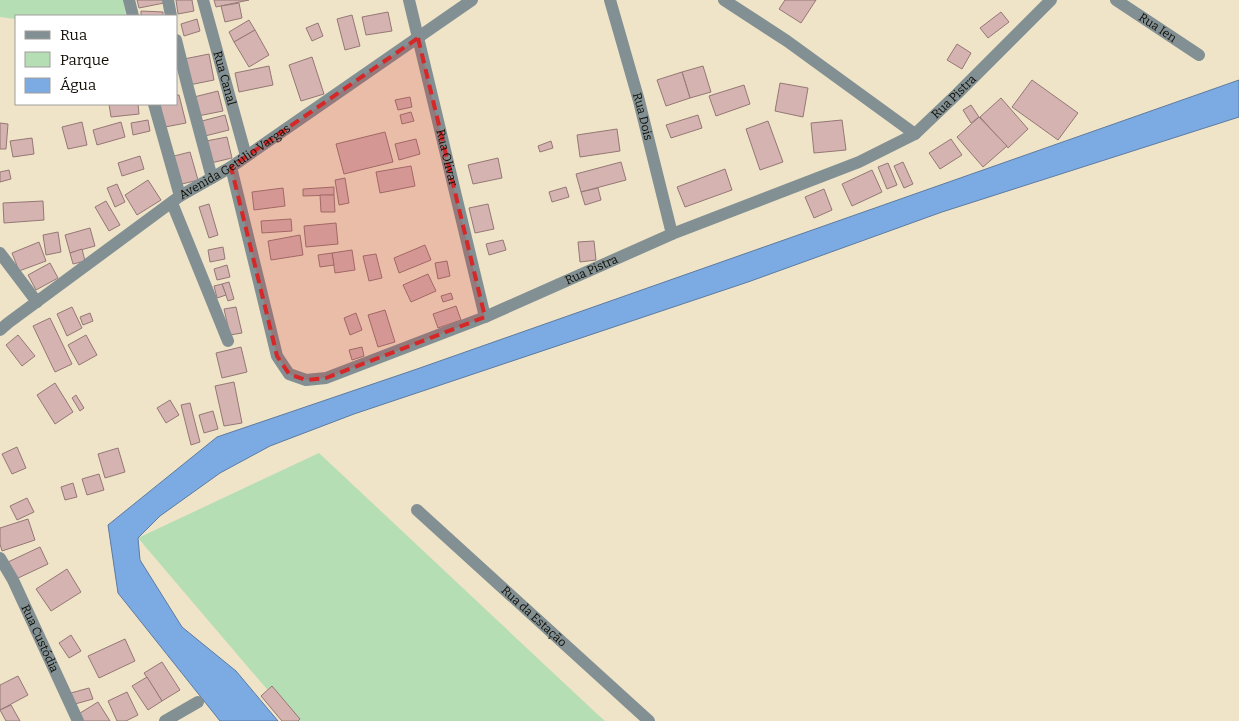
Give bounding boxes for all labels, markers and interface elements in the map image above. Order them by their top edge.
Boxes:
street label: Rua Ien [1136,10,1180,45]
legend [15,15,178,105]
text: Rua [60,26,87,44]
street label: Rua Canal [210,49,239,107]
text: Parque [60,51,109,69]
street label: Rua Pistra [929,72,979,121]
text: Água [60,76,96,94]
street label: Rua Dois [630,91,656,142]
street label: Avenida Getúlio Vargas [177,121,293,202]
street label: Rua Olivar [433,128,460,188]
street label: Rua Pistra [563,252,620,288]
street label: Rua da Estação [498,583,569,650]
street label: Rua Custódia [18,602,62,675]

